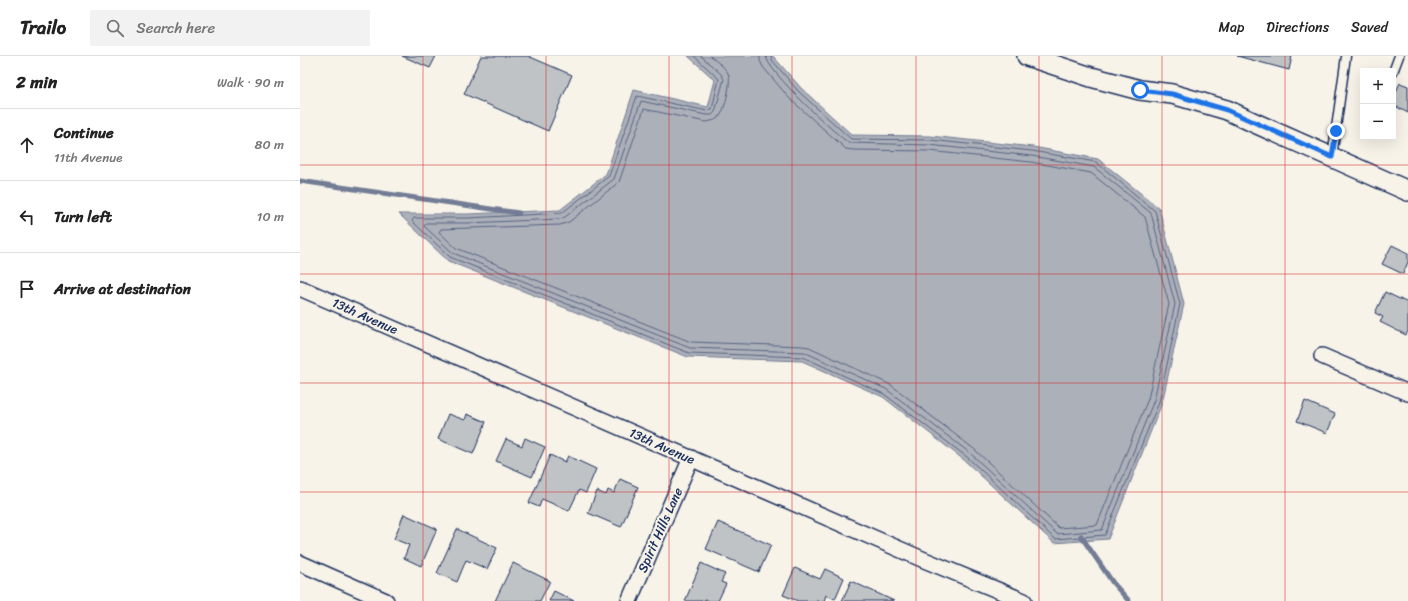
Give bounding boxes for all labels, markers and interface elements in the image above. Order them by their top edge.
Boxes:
search box [90,10,370,46]
text: Trailo [20,11,66,44]
text: Search here [136,15,215,41]
text: Map [1218,15,1244,40]
text: Directions [1266,15,1329,40]
text: Saved [1351,15,1388,40]
icon: search [104,17,126,39]
text: 2 min [16,67,57,97]
map controls [1360,68,1396,140]
button: + [1360,68,1396,104]
text: Walk · 90 m [217,71,284,94]
route start [1131,81,1149,99]
button: − [1360,104,1396,140]
text: Continue [54,120,114,146]
route end [1327,122,1345,140]
text: 80 m [255,133,284,156]
icon: ahead [16,134,38,156]
text: 11th Avenue [54,146,123,169]
text: Turn left [54,204,112,230]
text: 10 m [257,205,284,228]
icon: left [16,206,38,228]
text: Arrive at destination [54,276,191,302]
icon: arrive [16,278,38,300]
street label: 13th Avenue [328,291,402,341]
street label: 13th Avenue [625,421,699,471]
street label: Spirit Hills Lane [631,483,689,576]

